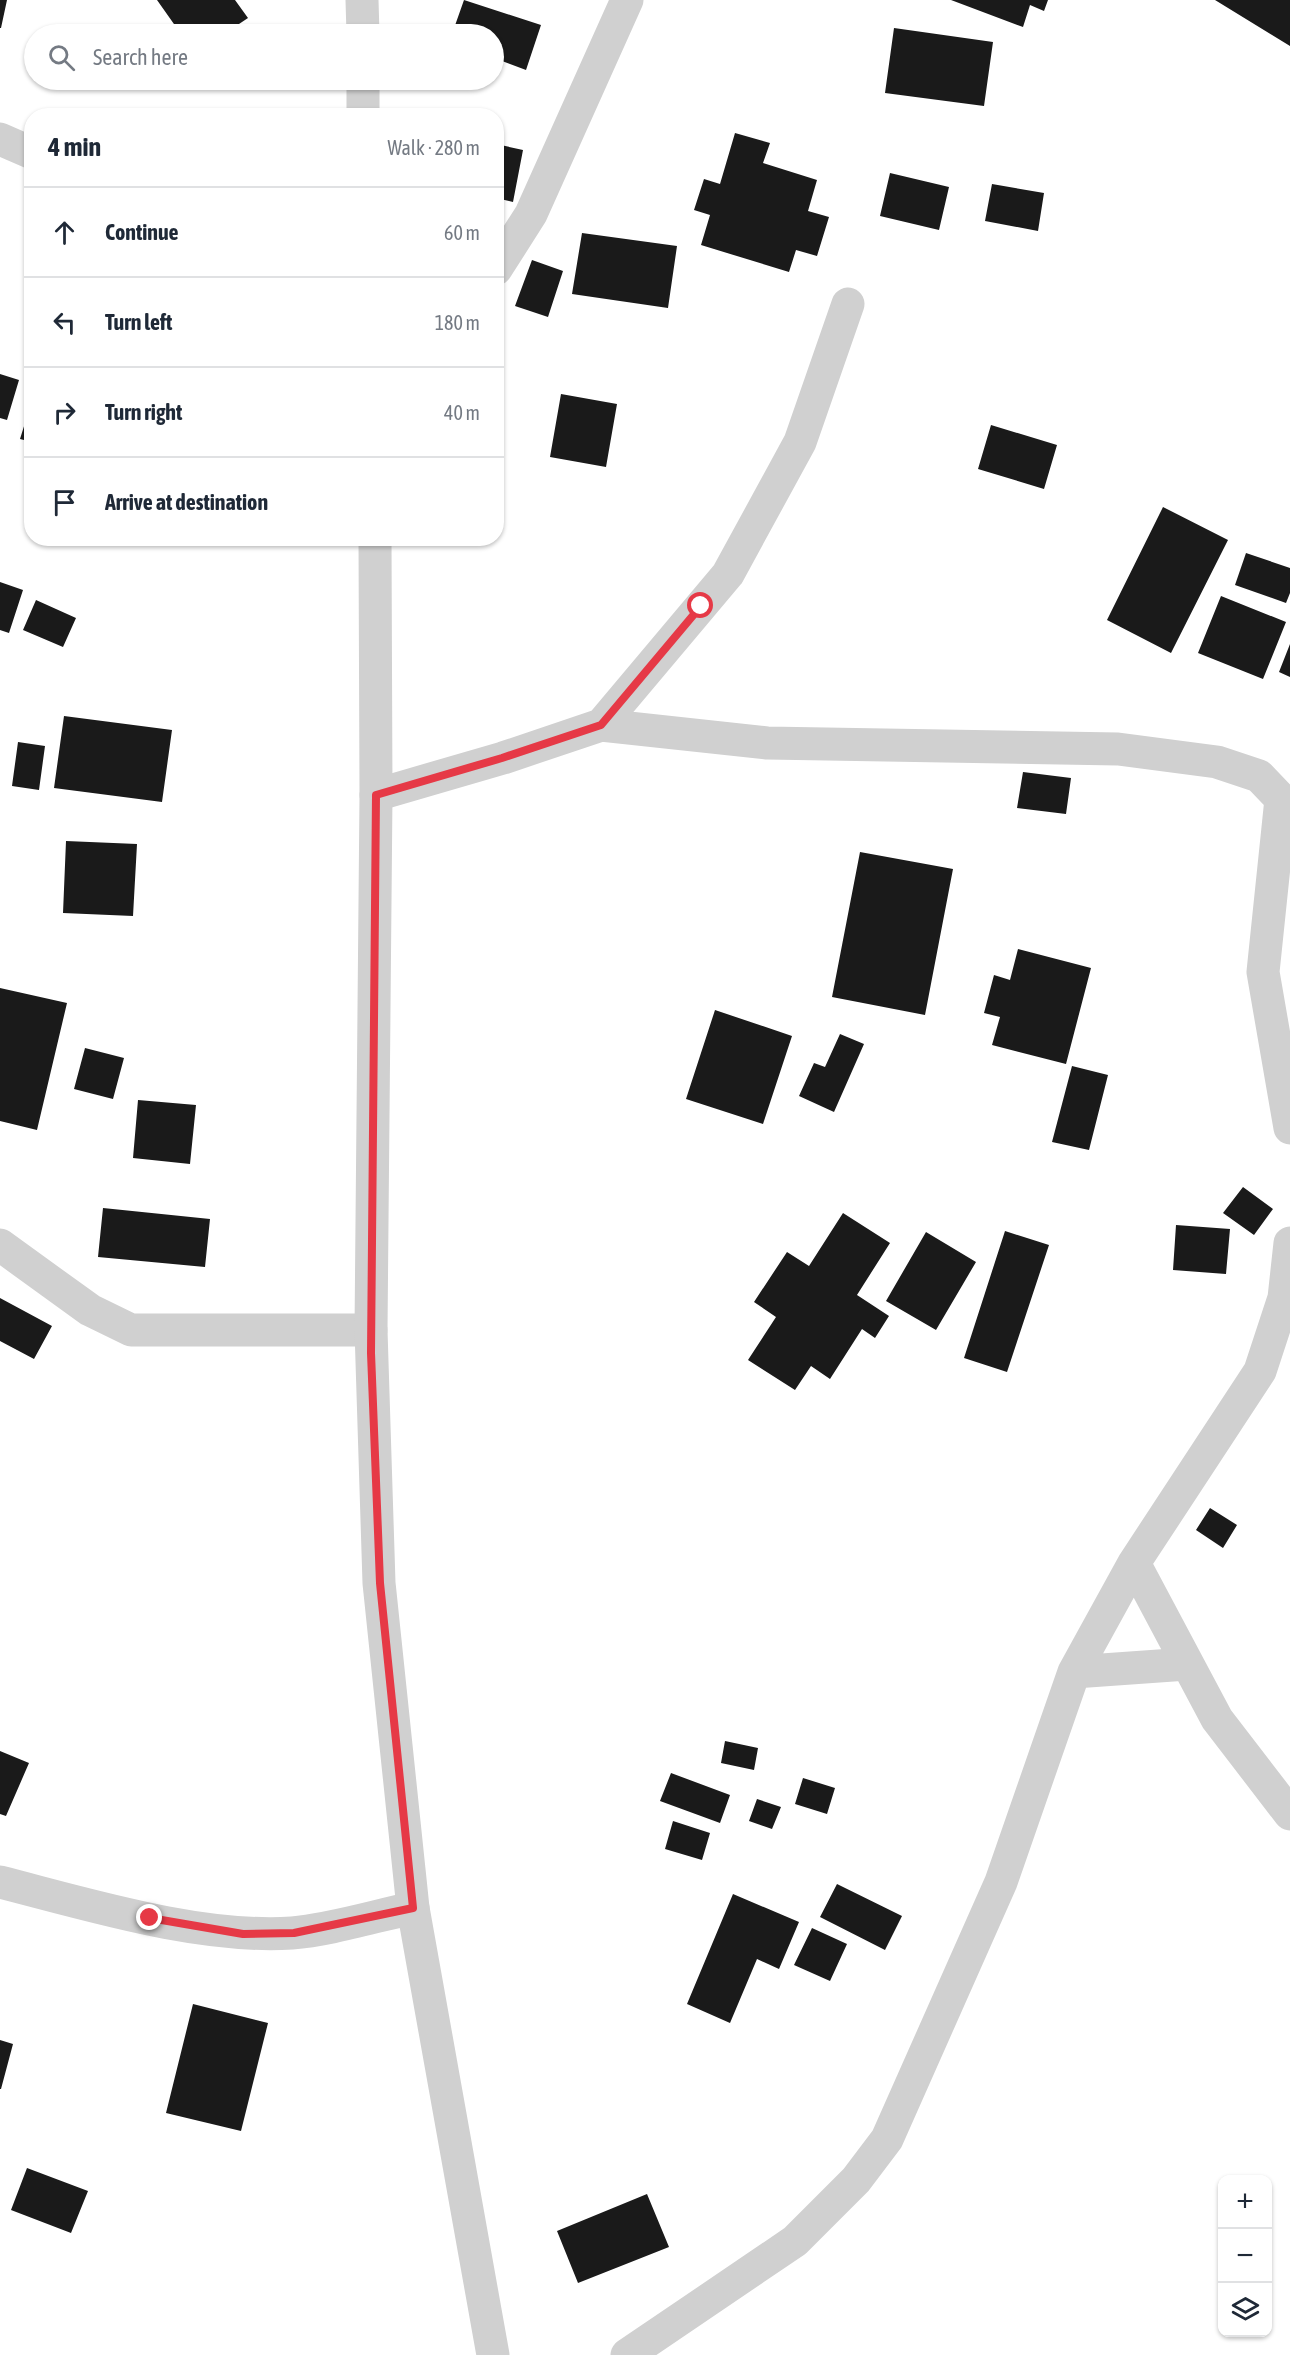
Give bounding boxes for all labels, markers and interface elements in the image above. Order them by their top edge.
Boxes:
search box [24,24,504,90]
icon: search [45,41,78,74]
text: Search here [93,44,188,70]
text: 4 min [48,132,101,162]
text: Walk · 280 m [388,136,480,159]
icon: ahead [48,216,81,249]
text: Continue [105,219,179,245]
text: 60 m [444,221,480,244]
icon: left [48,306,81,339]
text: Turn left [105,309,172,335]
text: 180 m [435,311,480,334]
icon: right [48,396,81,429]
text: Turn right [105,399,182,425]
text: 40 m [444,401,480,424]
icon: arrive [48,486,81,519]
text: Arrive at destination [105,489,268,515]
route start [687,592,713,618]
route end [136,1904,162,1930]
map controls [1218,2175,1272,2337]
button: + [1218,2175,1272,2229]
button: − [1218,2229,1272,2283]
button: layers [1218,2283,1272,2337]

